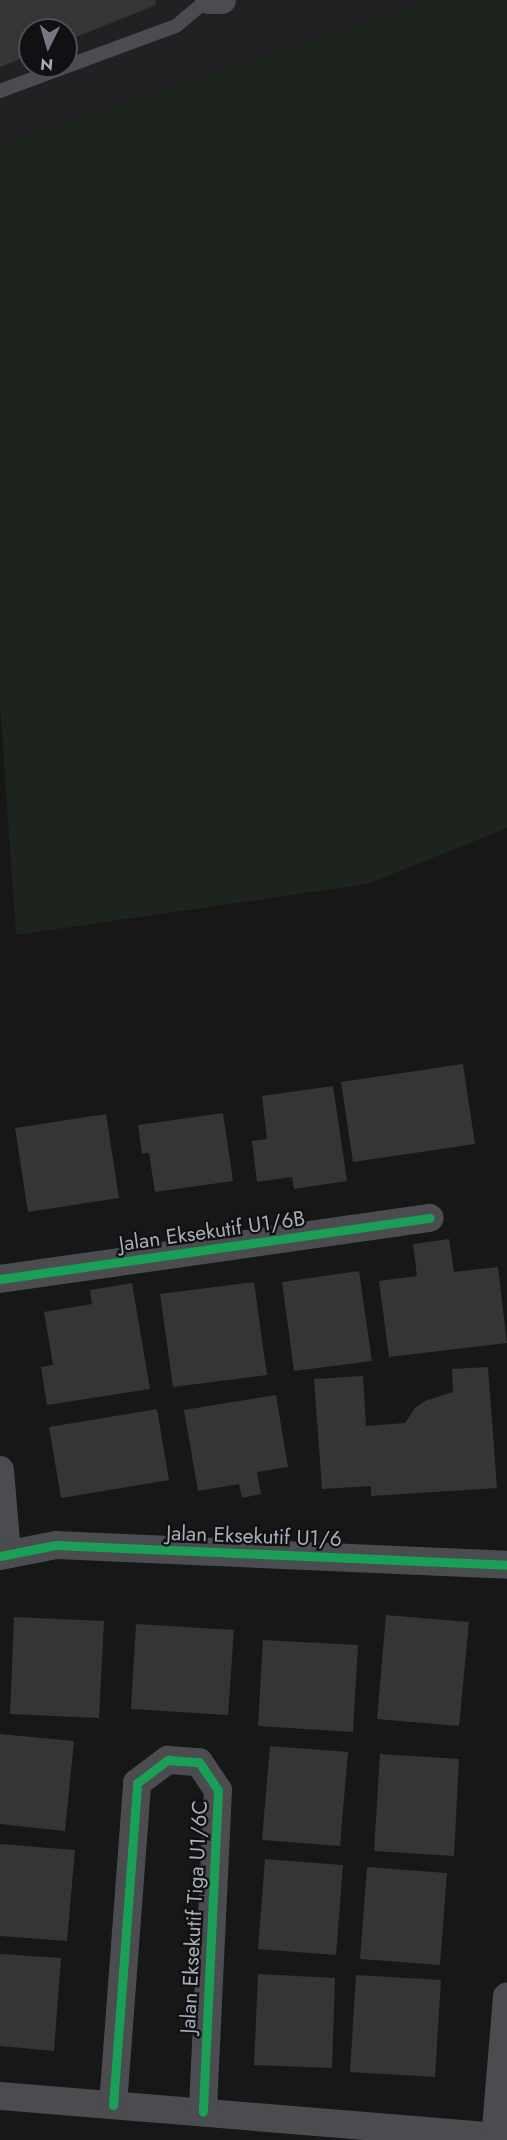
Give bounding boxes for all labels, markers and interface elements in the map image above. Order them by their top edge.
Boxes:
north arrow [18,18,78,78]
text: N [39,52,54,76]
street label: Jalan Eksekutif U1/6B [117,1205,307,1257]
street label: Jalan Eksekutif U1/6 [166,1520,342,1552]
street label: Jalan Eksekutif Tiga U1/6C [175,1800,213,2034]

